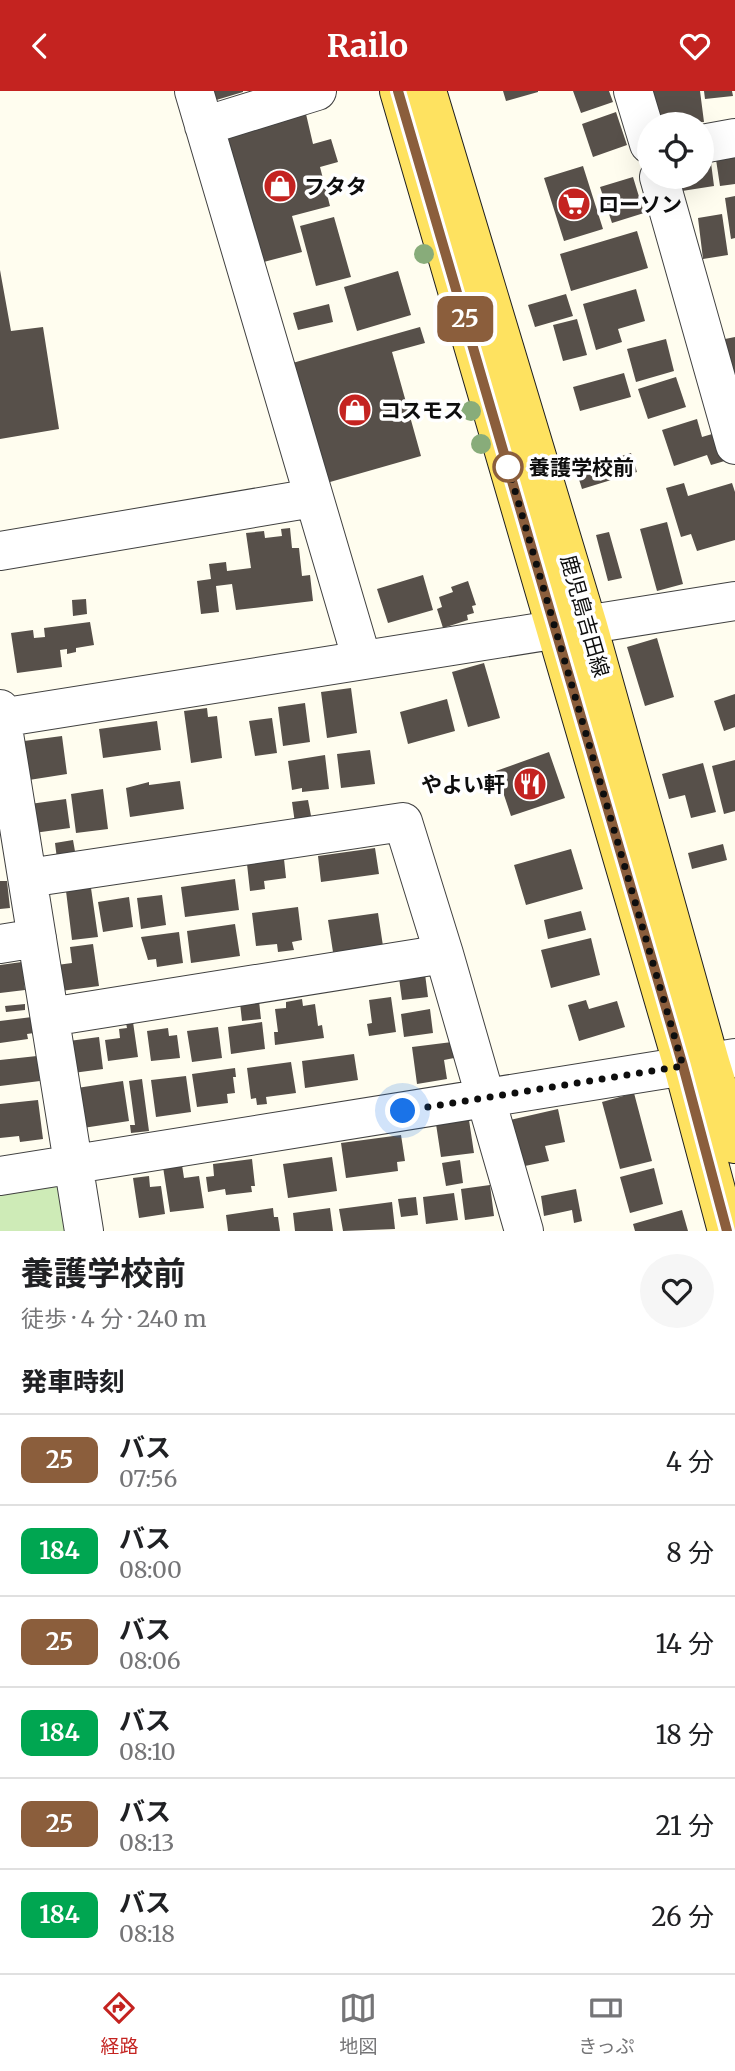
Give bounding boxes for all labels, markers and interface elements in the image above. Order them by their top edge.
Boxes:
text: Railo [327,26,408,66]
icon: back [21,27,59,65]
icon: heart [676,27,714,65]
map controls [637,112,714,189]
button: locate [637,112,714,189]
shop icon: フタタ [261,167,299,205]
place label: フタタ [304,173,367,200]
supermarket icon: ローソン [555,185,593,223]
place label: ローソン [598,191,682,218]
line badge: 25 [434,296,496,342]
text: 25 [451,303,479,334]
shop icon: コスモス [336,391,374,429]
place label: コスモス [380,397,464,424]
marker: 養護学校前 [493,452,523,482]
place label: 養護学校前 [529,454,634,481]
street label: 鹿児島吉田線 [555,552,615,680]
restaurant icon: やよい軒 [511,765,549,803]
place label: やよい軒 [421,771,505,798]
your location [385,1093,420,1128]
text: 養護学校前 [21,1253,186,1294]
button: heart [640,1254,714,1328]
text: 徒歩 · 4 分 · 240 m [21,1304,207,1333]
text: 発車時刻 [21,1365,125,1398]
text: バス [119,1431,171,1464]
text: 25 [46,1444,73,1475]
text: 4 分 [666,1445,714,1478]
text: 07:56 [119,1464,177,1493]
text: バス [119,1522,171,1555]
text: 184 [39,1535,80,1566]
text: 8 分 [666,1536,714,1569]
text: 08:00 [119,1555,182,1584]
text: バス [119,1613,171,1646]
text: 25 [46,1626,73,1657]
text: 14 分 [656,1627,714,1660]
text: 08:06 [119,1646,181,1675]
text: バス [119,1704,171,1737]
text: 184 [39,1717,80,1748]
text: 18 分 [655,1718,714,1751]
text: 08:10 [119,1737,176,1766]
text: バス [119,1795,171,1828]
text: 25 [46,1808,73,1839]
text: 21 分 [655,1809,714,1842]
text: 08:13 [119,1828,174,1857]
text: バス [119,1886,171,1919]
text: 184 [39,1899,80,1930]
text: 26 分 [651,1900,714,1933]
text: 08:18 [119,1919,175,1948]
tab: 経路 [100,1989,138,2058]
tab: 地図 [339,1989,377,2058]
tab: きっぷ [578,1989,635,2058]

